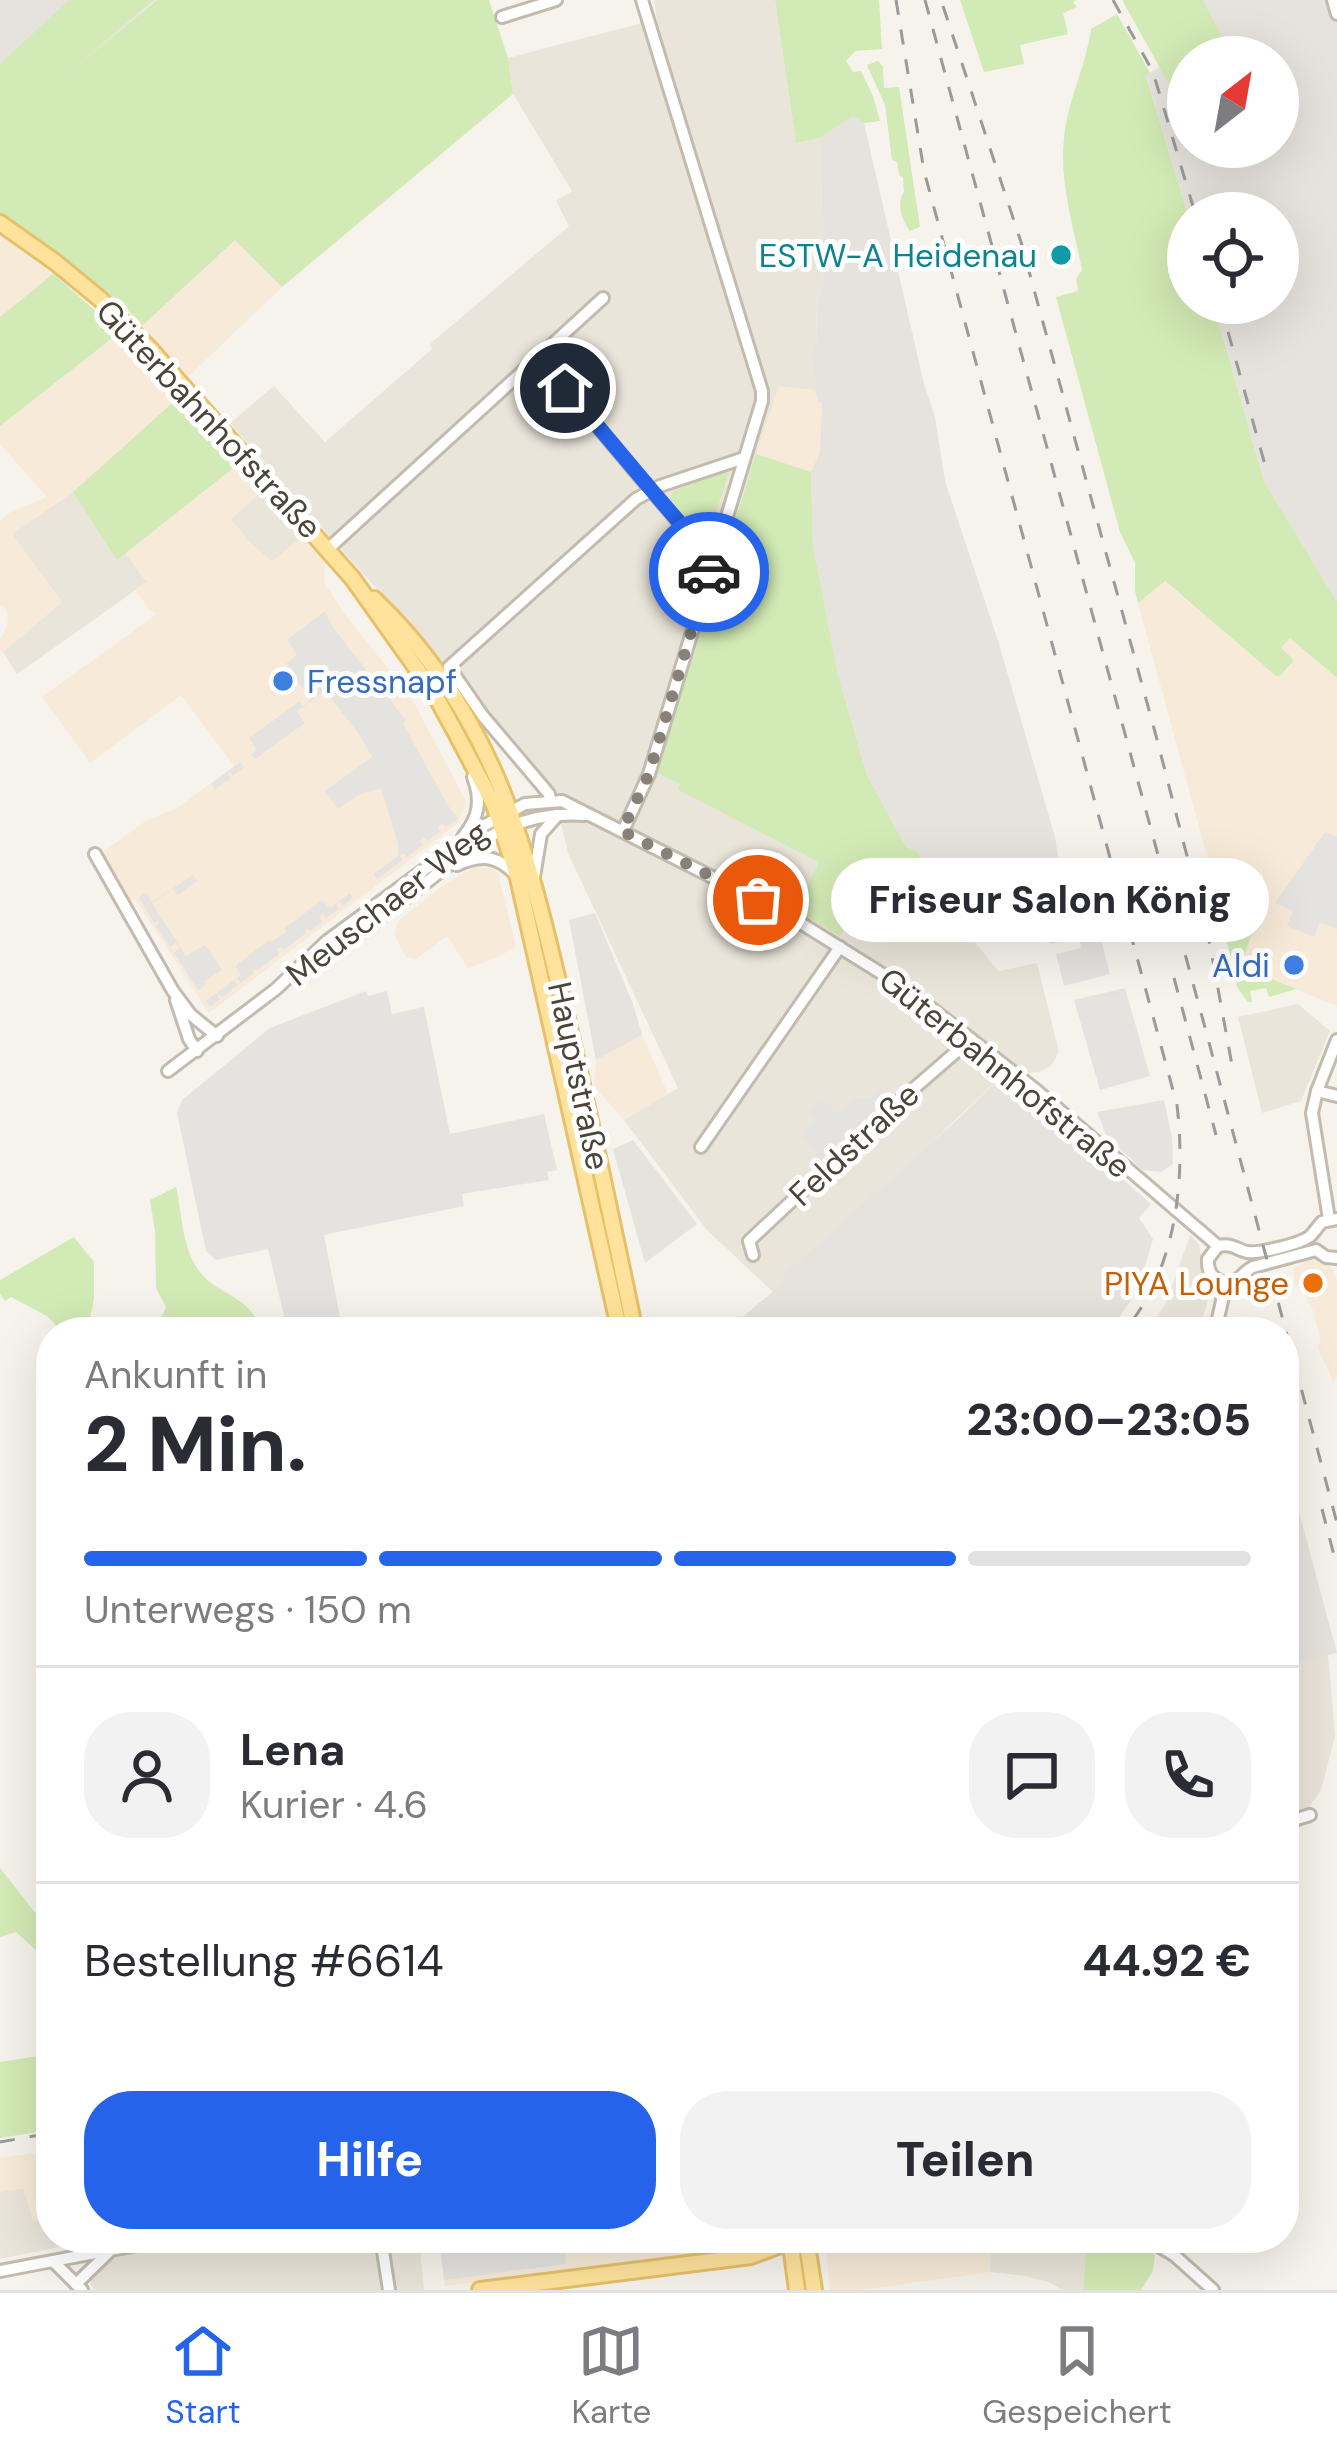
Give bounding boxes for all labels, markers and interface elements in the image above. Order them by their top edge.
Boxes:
north arrow [1167,36,1299,168]
map controls [1167,36,1299,324]
button: locate [1167,192,1299,324]
place label: ESTW-A Heidenau [759,234,1037,277]
marker: ESTW-A Heidenau [1048,242,1074,268]
street label: Güterbahnhofstraße [87,290,331,548]
pin [514,337,616,439]
icon: home [532,355,598,421]
courier [649,512,769,632]
icon: car [676,539,742,605]
place label: Fressnapf [307,660,457,703]
marker: Fressnapf [270,668,296,694]
street label: Meuschaer Weg [277,811,497,995]
pin [707,849,809,951]
callout: Friseur Salon König [830,858,1268,942]
icon: bag [725,867,791,933]
text: Friseur Salon König [868,874,1232,925]
place label: Aldi [1212,944,1270,987]
marker: Aldi [1281,952,1307,978]
street label: Güterbahnhofstraße [870,958,1140,1188]
street label: Hauptstraße [538,978,620,1174]
street label: Feldstraße [780,1073,928,1215]
place label: PIYA Lounge [1104,1262,1289,1305]
marker: PIYA Lounge [1300,1270,1326,1296]
text: Ankunft in [84,1349,267,1400]
text: 23:00–23:05 [966,1390,1251,1449]
text: 2 Min. [84,1394,307,1495]
text: Unterwegs · 150 m [84,1584,412,1635]
button: person [84,1712,210,1838]
button: chat [969,1712,1095,1838]
button: phone [1125,1712,1251,1838]
text: Lena [240,1720,345,1779]
text: Kurier · 4.6 [240,1779,428,1830]
text: Bestellung #6614 [84,1931,444,1990]
text: 44.92 € [1082,1931,1251,1990]
button: Hilfe [84,2091,656,2229]
button: Teilen [680,2091,1251,2229]
tab: Start [165,2318,241,2433]
tab: Karte [571,2318,651,2433]
tab: Gespeichert [982,2318,1172,2433]

